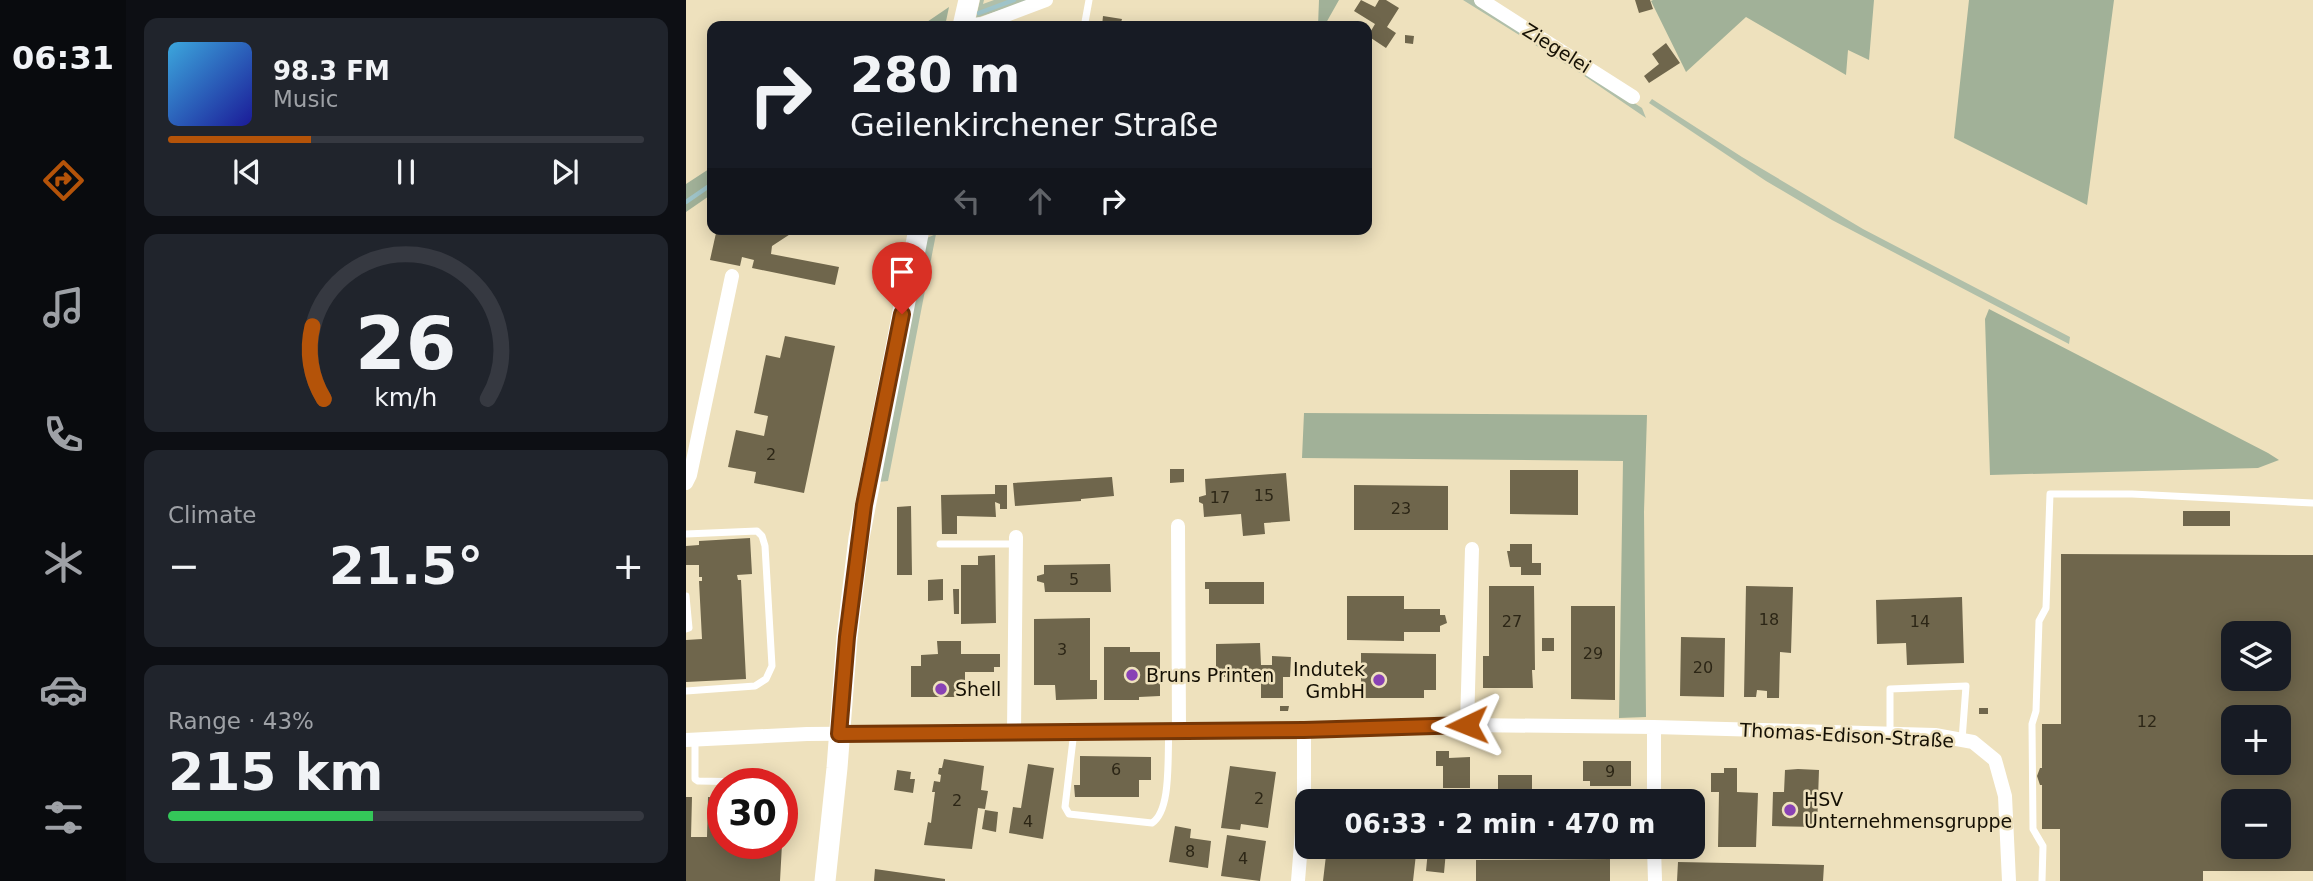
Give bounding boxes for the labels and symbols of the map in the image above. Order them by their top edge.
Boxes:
street label: Ziegelei [1519,19,1595,77]
pin [872,242,932,314]
house number: 2 [766,445,776,464]
house number: 15 [1254,486,1274,505]
house number: 17 [1210,488,1230,507]
house number: 23 [1391,499,1411,518]
house number: 5 [1069,570,1079,589]
house number: 18 [1759,610,1779,629]
house number: 27 [1502,612,1522,631]
house number: 14 [1910,612,1930,631]
house number: 3 [1057,640,1067,659]
house number: 29 [1583,644,1603,663]
place label: Indutek GmbH [1293,658,1365,702]
house number: 20 [1693,658,1713,677]
place label: Bruns Printen [1146,664,1274,686]
marker: Bruns Printen [1124,667,1140,683]
marker: Indutek GmbH [1371,672,1387,688]
place label: Shell [955,678,1001,700]
marker: Shell [933,681,949,697]
position arrow [1430,688,1504,762]
house number: 12 [2137,712,2157,731]
street label: Thomas-Edison-Straße [1738,718,1955,752]
house number: 6 [1111,760,1121,779]
house number: 9 [1605,762,1615,781]
speed limit sign: 30 [707,768,798,859]
place label: HSV Unternehmensgruppe [1804,788,2012,832]
house number: 2 [1254,789,1264,808]
house number: 2 [952,791,962,810]
marker: HSV Unternehmensgruppe [1782,802,1798,818]
house number: 4 [1023,812,1033,831]
house number: 8 [1185,842,1195,861]
house number: 4 [1238,849,1248,868]

